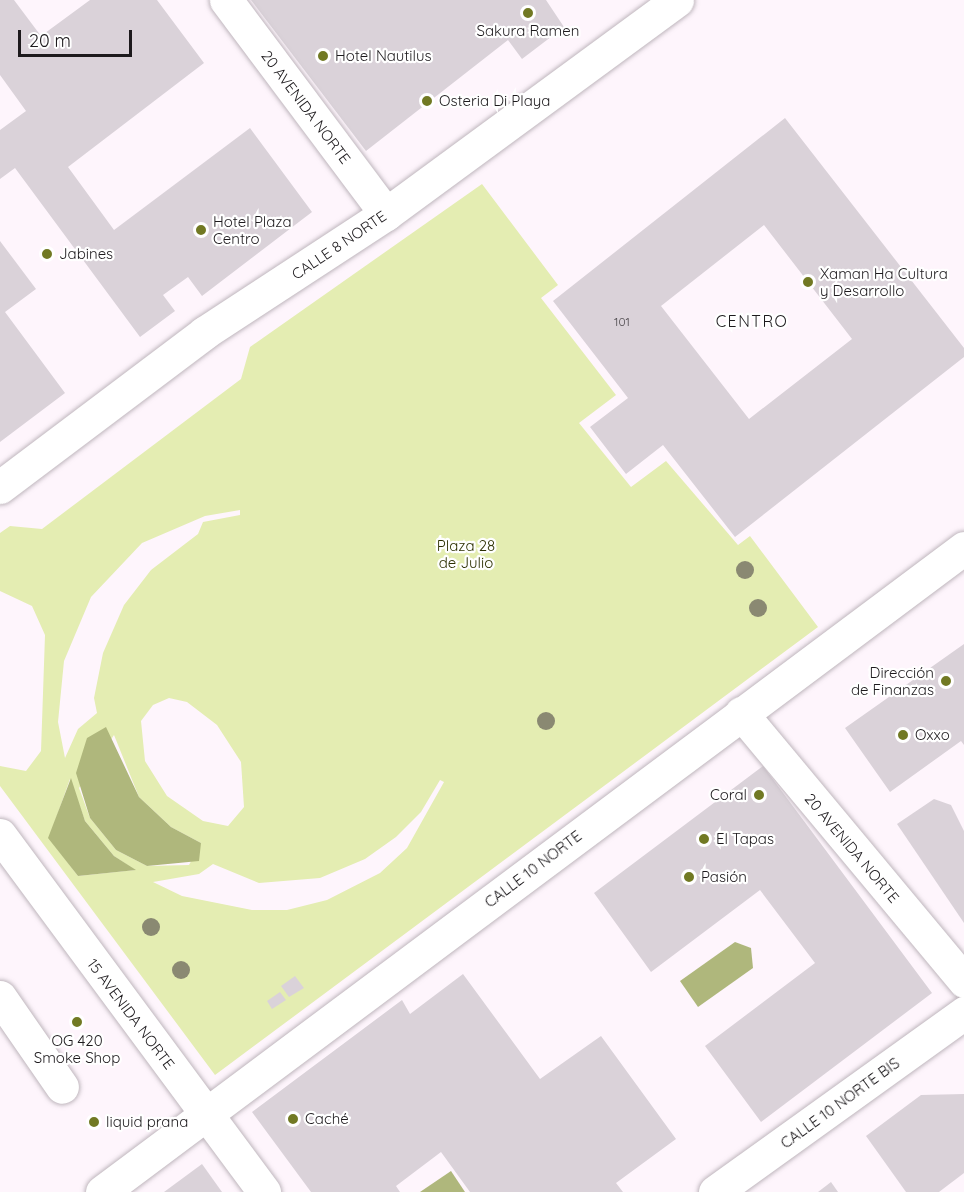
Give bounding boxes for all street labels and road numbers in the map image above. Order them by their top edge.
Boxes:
street label: 20 AVENIDA NORTE [258,47,354,167]
street label: CALLE 8 NORTE [288,207,390,283]
street label: 20 AVENIDA NORTE [801,790,903,906]
street label: CALLE 10 NORTE [481,827,585,911]
street label: 15 AVENIDA NORTE [84,955,178,1073]
street label: CALLE 10 NORTE BIS [777,1054,903,1152]

